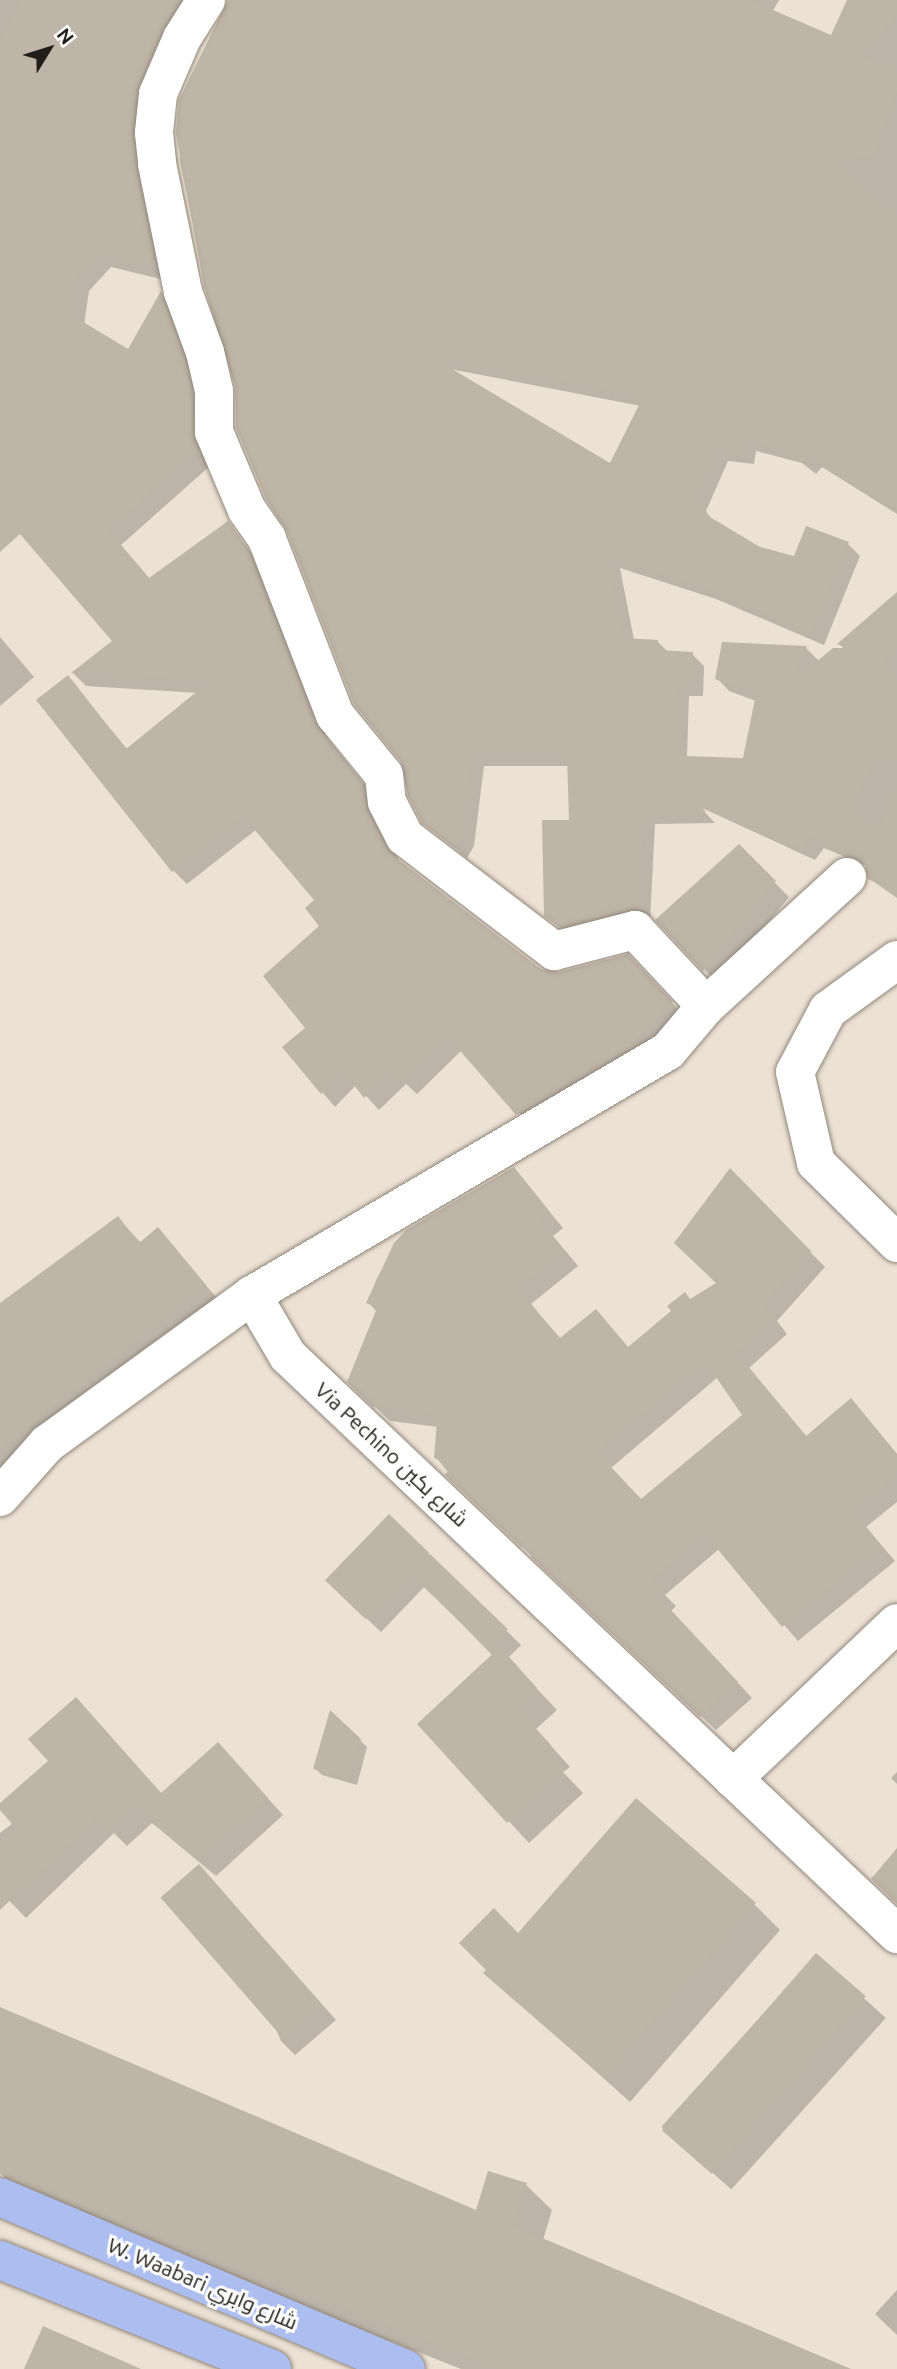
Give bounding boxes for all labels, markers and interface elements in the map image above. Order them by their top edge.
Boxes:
north arrow [14,14,84,84]
text: N [53,24,79,48]
street label: Via Pechino شارع بكين [310,1377,474,1531]
street label: W. Waabari شارع وابري [104,2232,302,2334]

